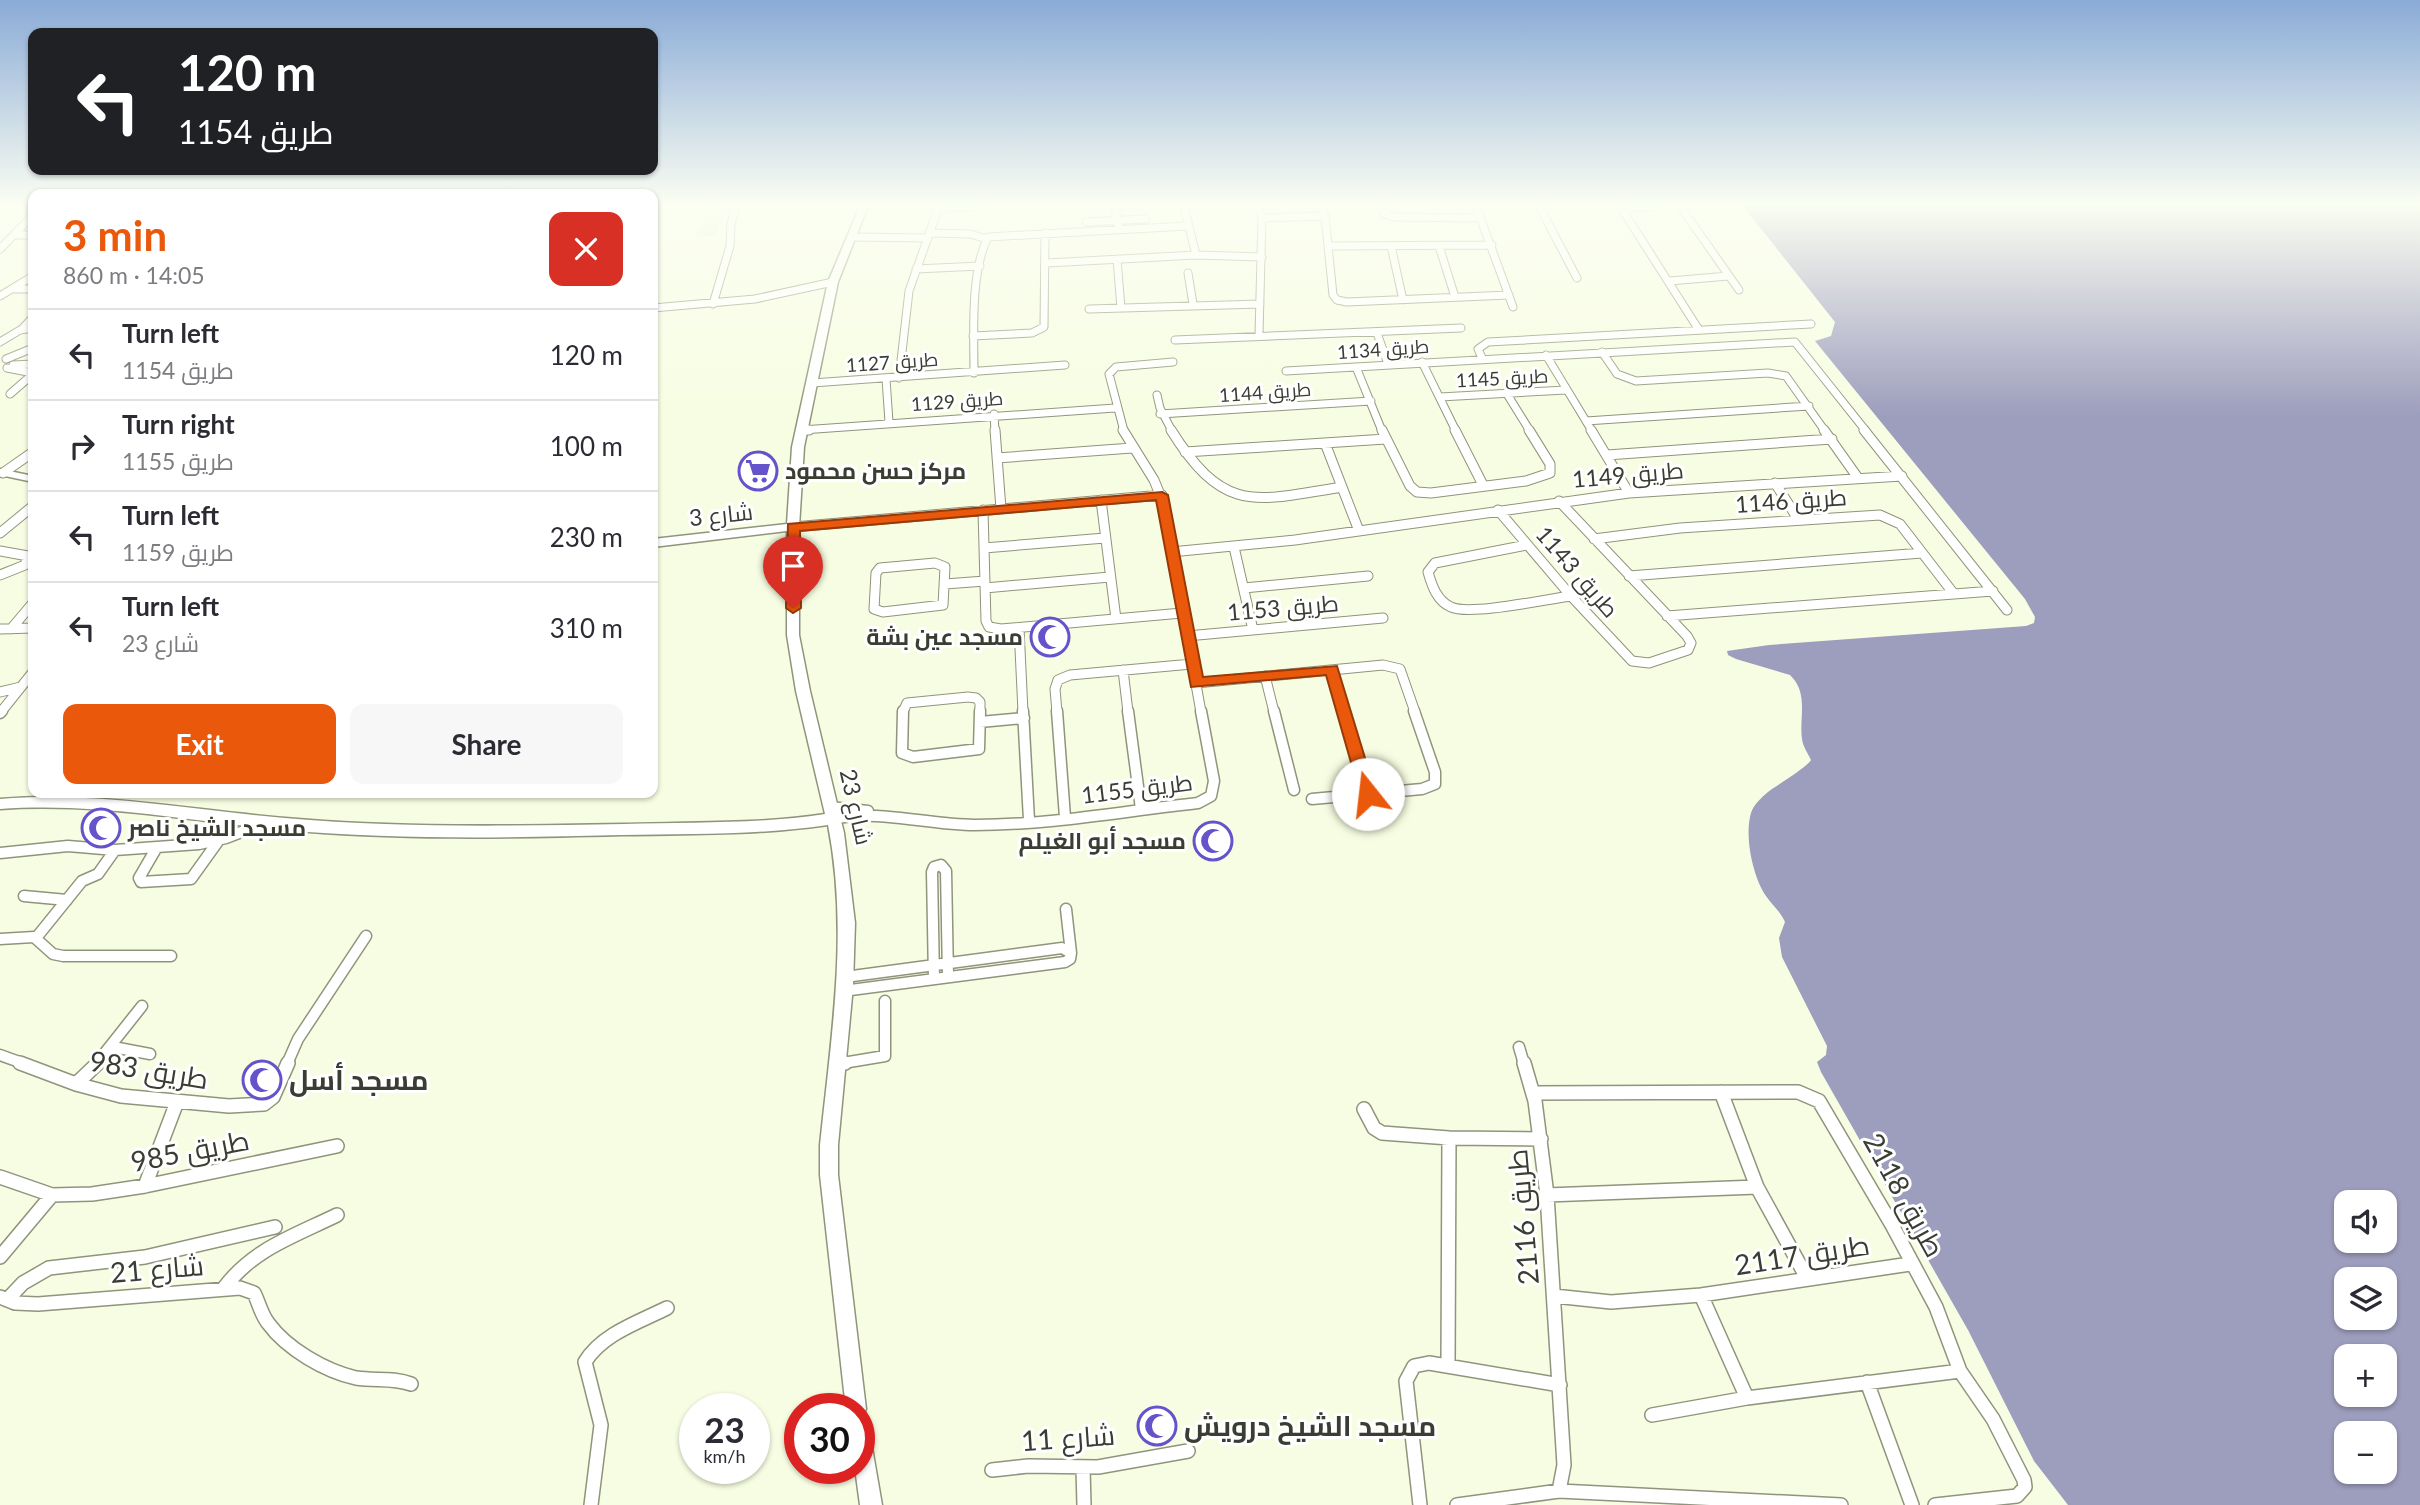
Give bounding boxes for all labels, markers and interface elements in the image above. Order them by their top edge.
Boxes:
text: 120 m [178,43,316,101]
icon: left [63,56,154,147]
text: طريق 1154 [178,112,334,151]
text: 3 min [63,210,167,260]
button: close [549,212,623,286]
text: 860 m · 14:05 [63,261,205,289]
text: Turn left [122,317,219,349]
street label: طريق 1134 [1336,334,1430,365]
icon: left [63,336,101,374]
text: 120 m [550,339,623,371]
street label: طريق 1127 [845,347,939,378]
text: طريق 1154 [122,356,234,384]
street label: طريق 1145 [1455,364,1549,393]
street label: طريق 1144 [1218,377,1312,408]
street label: طريق 1129 [910,386,1004,417]
text: Turn right [122,408,235,440]
icon: right [63,427,101,465]
text: 100 m [550,430,623,462]
text: طريق 1155 [122,447,234,475]
supermarket icon: مركز حسن محمود [737,450,779,492]
street label: طريق 1149 [1571,455,1685,494]
place label: مركز حسن محمود [785,456,966,485]
street label: طريق 1146 [1734,482,1848,519]
street label: شارع 3 [688,497,754,534]
text: Turn left [122,499,219,531]
icon: left [63,518,101,556]
street label: طريق 1143 [1530,520,1625,623]
text: 230 m [550,521,623,553]
pin [763,536,823,608]
text: طريق 1159 [122,538,234,566]
icon: arrive [774,547,812,585]
street label: طريق 1153 [1226,588,1340,627]
text: Turn left [122,590,219,622]
icon: left [63,609,101,647]
text: 310 m [550,612,623,644]
mosque icon: مسجد عين بشة [1029,616,1071,658]
place label: مسجد عين بشة [866,622,1023,651]
text: شارع 23 [122,629,199,657]
button: Exit [63,704,336,784]
button: Share [350,704,623,784]
position arrow [1331,757,1405,831]
street label: شارع 23 [832,766,879,848]
street label: طريق 1155 [1080,767,1194,810]
mosque icon: مسجد الشيخ ناصر [80,807,122,849]
place label: مسجد الشيخ ناصر [127,813,306,844]
mosque icon: مسجد أبو الغيلم [1192,820,1234,862]
place label: مسجد أبو الغيلم [1019,826,1186,857]
street label: طريق 983 [87,1043,211,1096]
mosque icon: مسجد أسل [241,1059,283,1101]
place label: مسجد أسل [289,1062,428,1097]
street label: طريق 985 [128,1122,252,1179]
street label: طريق 2118 [1856,1127,1953,1263]
street label: طريق 2116 [1499,1148,1546,1286]
map controls [2334,1190,2397,1484]
button: sound [2334,1190,2397,1253]
street label: طريق 2117 [1732,1227,1872,1282]
street label: شارع 21 [109,1247,205,1292]
button: layers [2334,1267,2397,1330]
button: + [2334,1344,2397,1407]
speed limit sign: 30 [784,1393,875,1484]
mosque icon: مسجد الشيخ درويش [1136,1405,1178,1447]
text: 23 [704,1408,745,1450]
place label: مسجد الشيخ درويش [1184,1408,1436,1445]
street label: شارع 11 [1020,1417,1116,1460]
button: − [2334,1421,2397,1484]
text: km/h [703,1445,746,1467]

